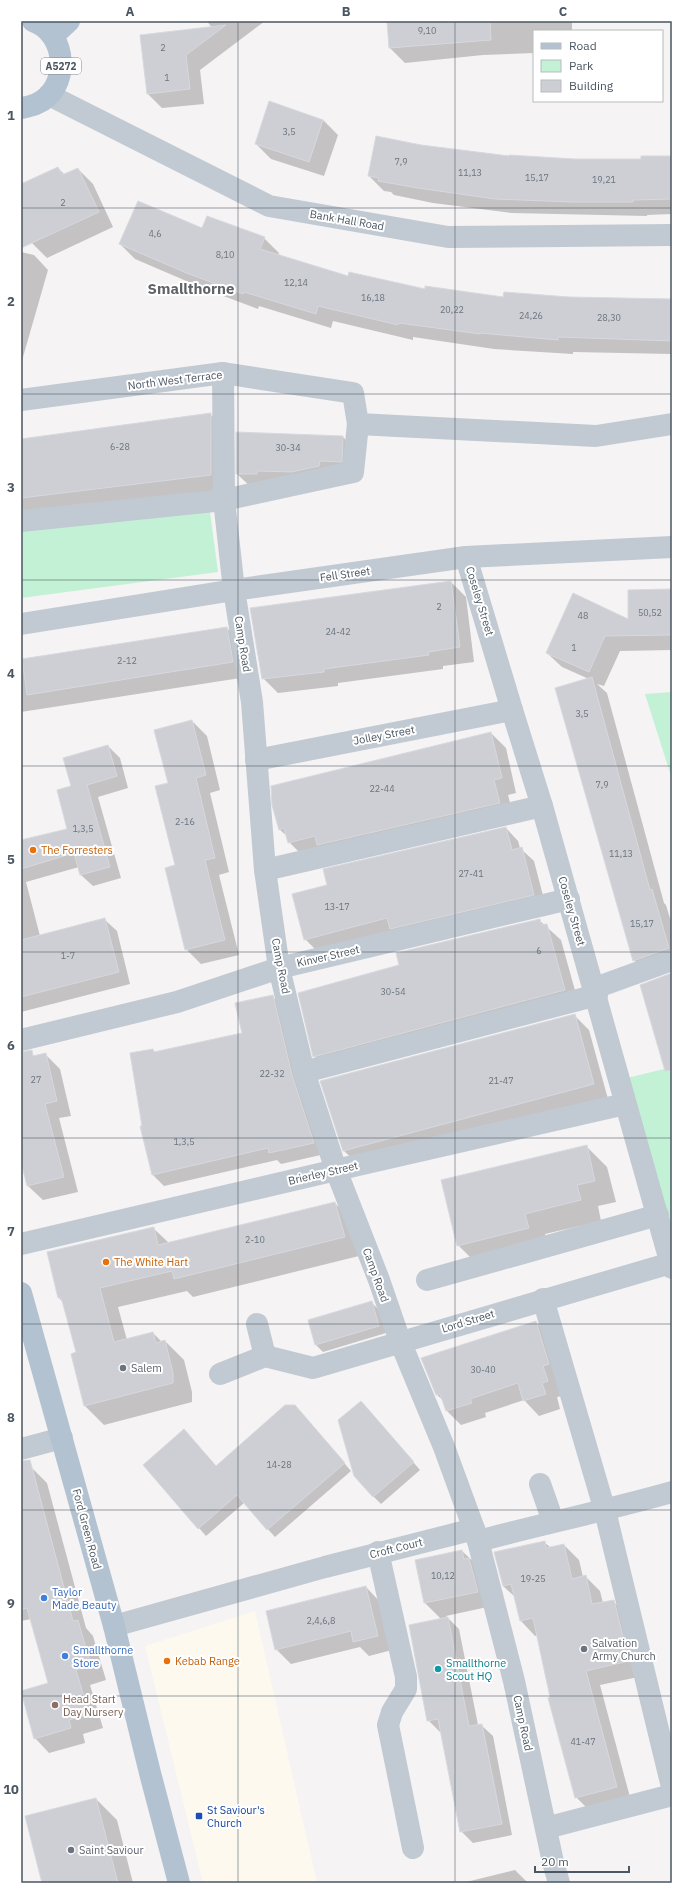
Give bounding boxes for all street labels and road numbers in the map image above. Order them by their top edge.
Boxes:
road number: A5272 [41,58,81,74]
street label: Bank Hall Road [309,207,385,233]
street label: North West Terrace [127,367,223,393]
street label: Fell Street [319,564,371,584]
street label: Coseley Street [463,565,497,637]
street label: Camp Road [232,615,254,673]
street label: Jolley Street [352,722,416,748]
street label: Coseley Street [555,875,589,947]
street label: Camp Road [269,937,293,995]
street label: Kinver Street [295,942,361,970]
street label: Brierley Street [287,1158,359,1188]
street label: Camp Road [360,1246,392,1304]
street label: Lord Street [440,1306,496,1336]
street label: Ford Green Road [70,1487,104,1571]
street label: Croft Court [368,1535,424,1561]
street label: Camp Road [510,1694,536,1752]

